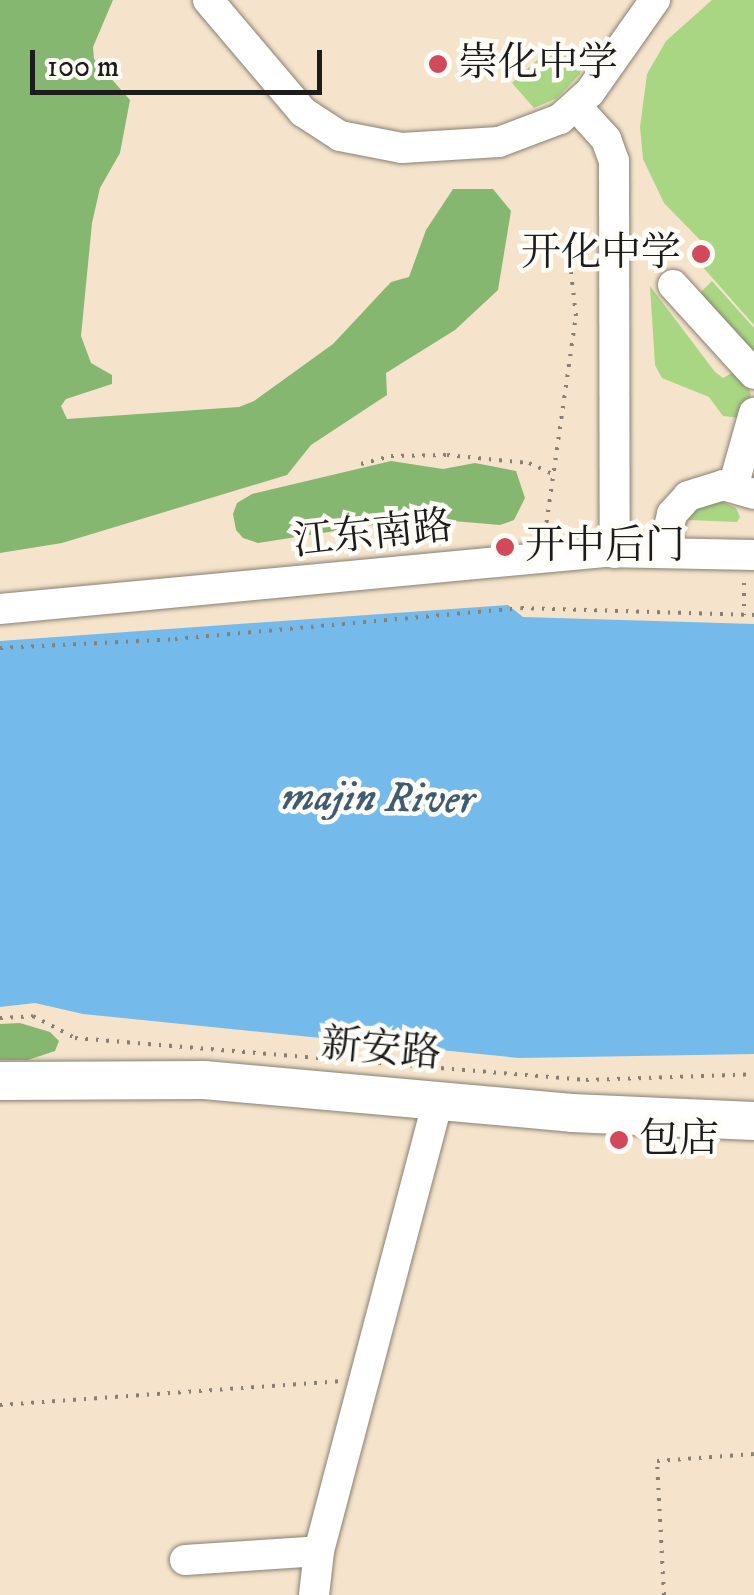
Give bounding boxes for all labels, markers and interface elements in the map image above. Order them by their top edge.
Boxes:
scale bar [35,30,328,92]
place label: 崇化中学 [458,40,618,88]
text: 100 m [47,49,119,86]
marker: 崇化中学 [427,53,449,75]
place label: 开化中学 [521,230,681,278]
marker: 开化中学 [690,243,712,265]
street label: 江东南路 [291,503,455,567]
place label: 开中后门 [525,523,685,571]
marker: 开中后门 [494,536,516,558]
water label: majin River [281,772,475,826]
street label: 新安路 [319,1021,443,1079]
place label: 包店 [639,1116,719,1164]
marker: 包店 [608,1129,630,1151]

